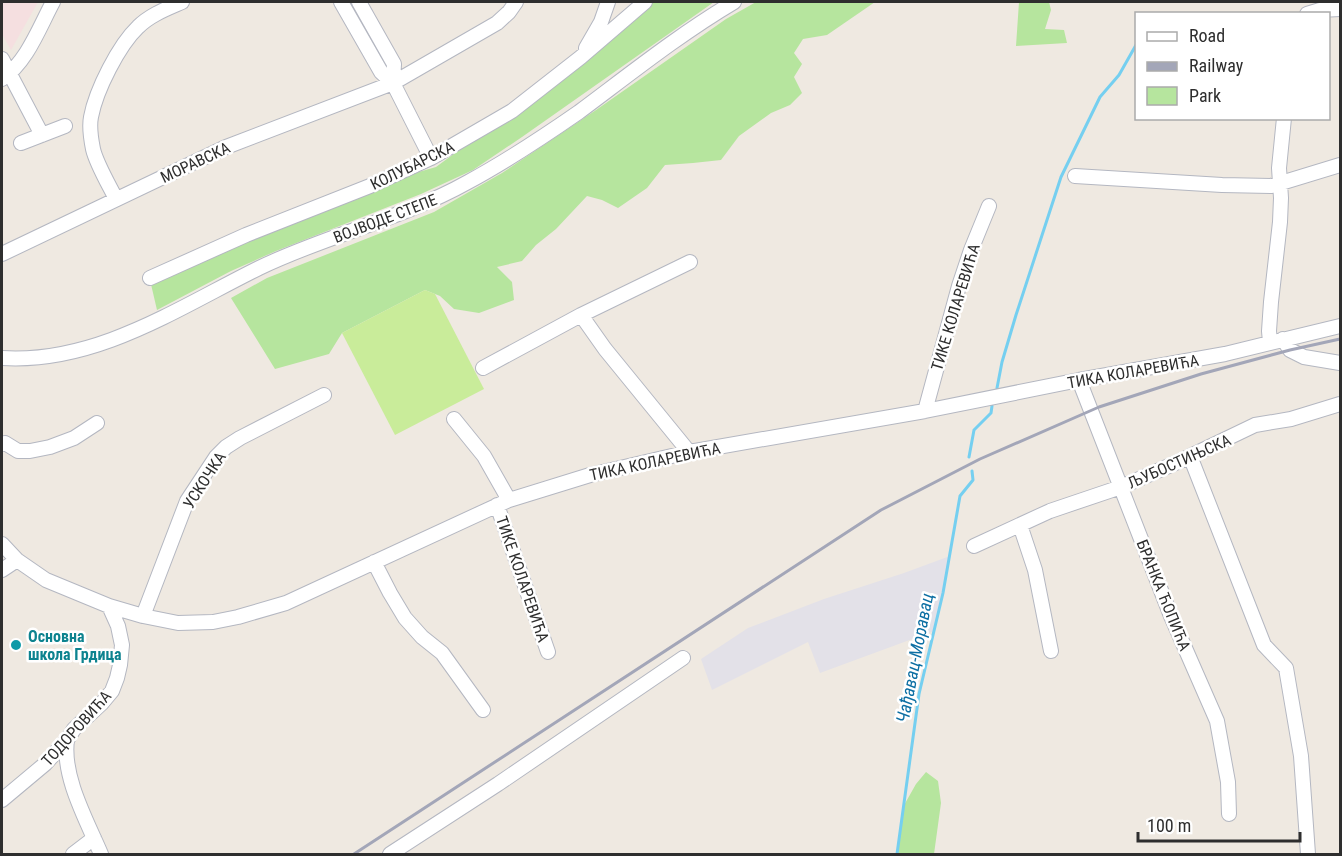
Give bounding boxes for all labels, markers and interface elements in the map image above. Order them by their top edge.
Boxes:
legend [1135,12,1330,120]
text: Road [1189,25,1225,46]
text: Railway [1189,55,1244,76]
text: Park [1189,85,1221,106]
street label: КОЛУБАРСКА [367,137,457,194]
street label: МОРАВСКА [157,138,233,187]
street label: ВОЈВОДЕ СТЕПЕ [331,190,440,247]
street label: ТИКЕ КОЛАРЕВИЋА [927,241,984,373]
street label: ТИКА КОЛАРЕВИЋА [1066,351,1200,392]
street label: ЉУБОСТИЊСКА [1125,430,1234,493]
street label: ТИКА КОЛАРЕВИЋА [588,438,722,485]
street label: УСКОЧКА [179,448,230,512]
street label: ТИКЕ КОЛАРЕВИЋА [492,514,553,645]
street label: БРАНКА ЋОПИЋА [1133,537,1195,654]
water label: Чађавац-Моравац [892,591,937,724]
place label: Основна школа Грдица [28,627,122,664]
marker: Основна школа Грдица [9,638,23,652]
street label: ТОДОРОВИЋА [38,687,115,770]
scale bar [1138,805,1300,843]
text: 100 m [1147,815,1191,836]

